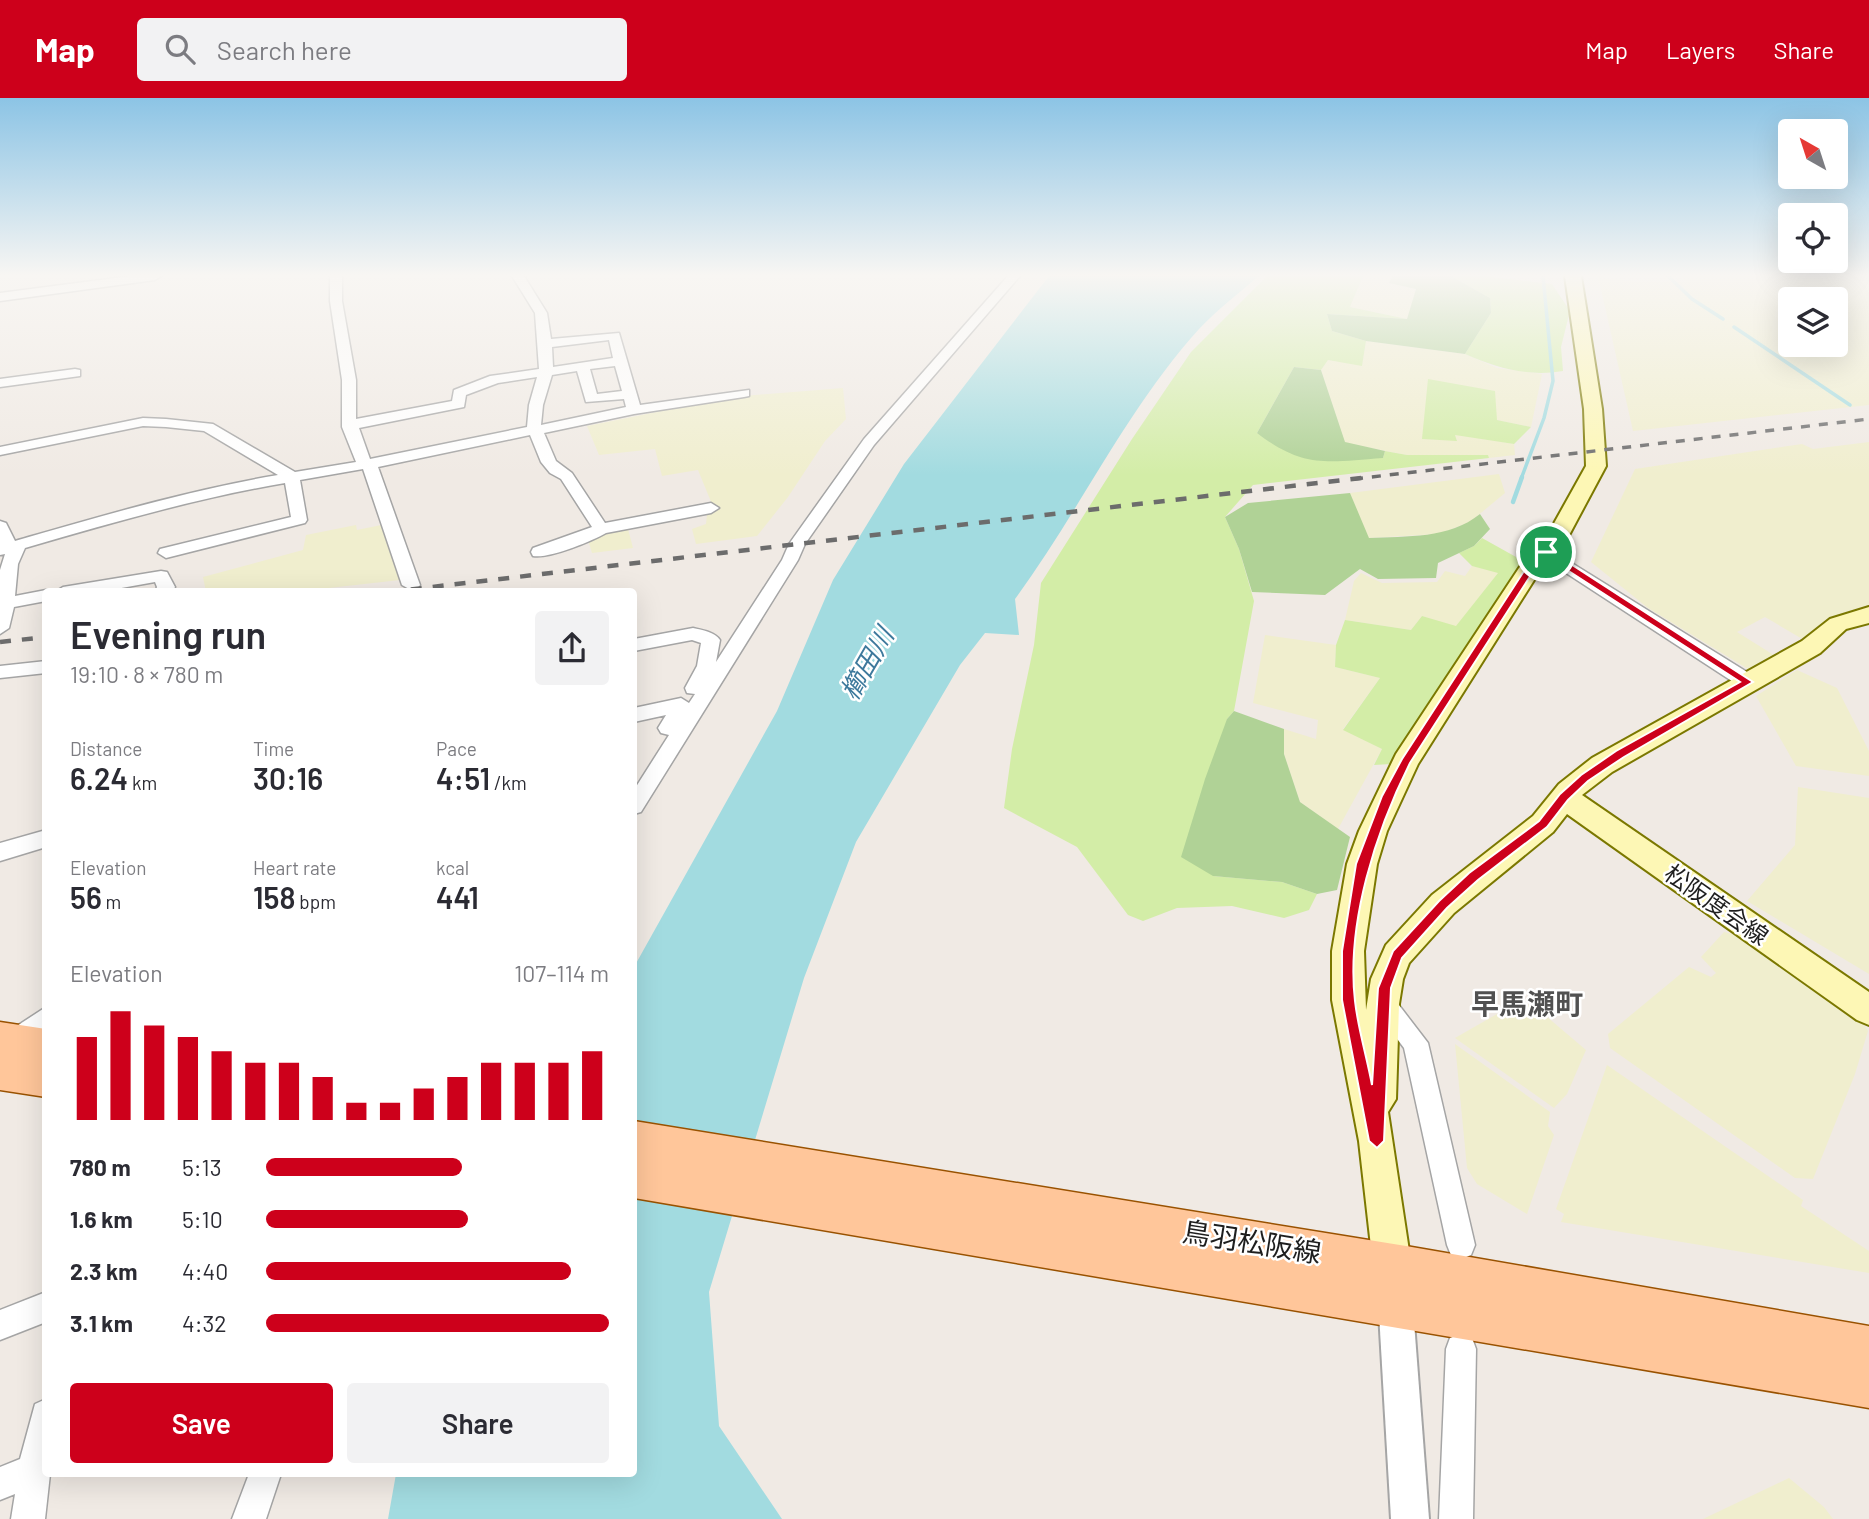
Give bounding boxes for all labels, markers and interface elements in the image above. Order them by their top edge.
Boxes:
search box [137,18,627,81]
text: Map [35,29,95,69]
icon: search [161,30,199,68]
text: Search here [217,34,352,65]
text: Map [1585,35,1628,64]
text: Layers [1666,35,1735,64]
text: Share [1773,35,1834,64]
north arrow [1778,119,1848,189]
map controls [1778,119,1848,357]
button: locate [1778,203,1848,273]
button: layers [1778,287,1848,357]
pin [1516,522,1576,582]
icon: arrive [1527,533,1565,571]
text: Evening run [70,611,266,657]
button: share [535,611,609,685]
water label: 櫛田川 [833,619,900,705]
text: 19:10 · 8 × 780 m [70,660,223,688]
text: Distance [70,737,142,760]
text: Time [253,737,294,760]
text: Pace [436,737,477,760]
text: 6.24 [70,760,128,796]
text: 30:16 [253,760,323,796]
text: 4:51 [436,760,490,796]
text: km [128,771,157,794]
text: /km [490,771,527,794]
text: Elevation [70,856,147,879]
text: Heart rate [253,856,336,879]
text: kcal [436,856,469,879]
street label: 松阪度会線 [1660,858,1774,950]
text: 56 [70,879,102,915]
text: 158 [253,879,295,915]
text: 441 [436,879,479,915]
text: m [102,890,121,913]
text: bpm [295,890,336,913]
text: Elevation [70,959,163,987]
text: 107–114 m [514,959,609,987]
district label: 早馬瀬町 [1471,986,1583,1020]
text: 780 m [70,1153,131,1181]
text: 5:13 [182,1153,222,1181]
text: 1.6 km [70,1205,133,1233]
text: 5:10 [182,1205,223,1233]
street label: 鳥羽松阪線 [1180,1213,1324,1269]
text: 2.3 km [70,1257,138,1285]
text: 4:40 [182,1257,228,1285]
text: 3.1 km [70,1309,133,1337]
text: 4:32 [182,1309,227,1337]
button: Save [70,1383,333,1463]
button: Share [347,1383,609,1463]

